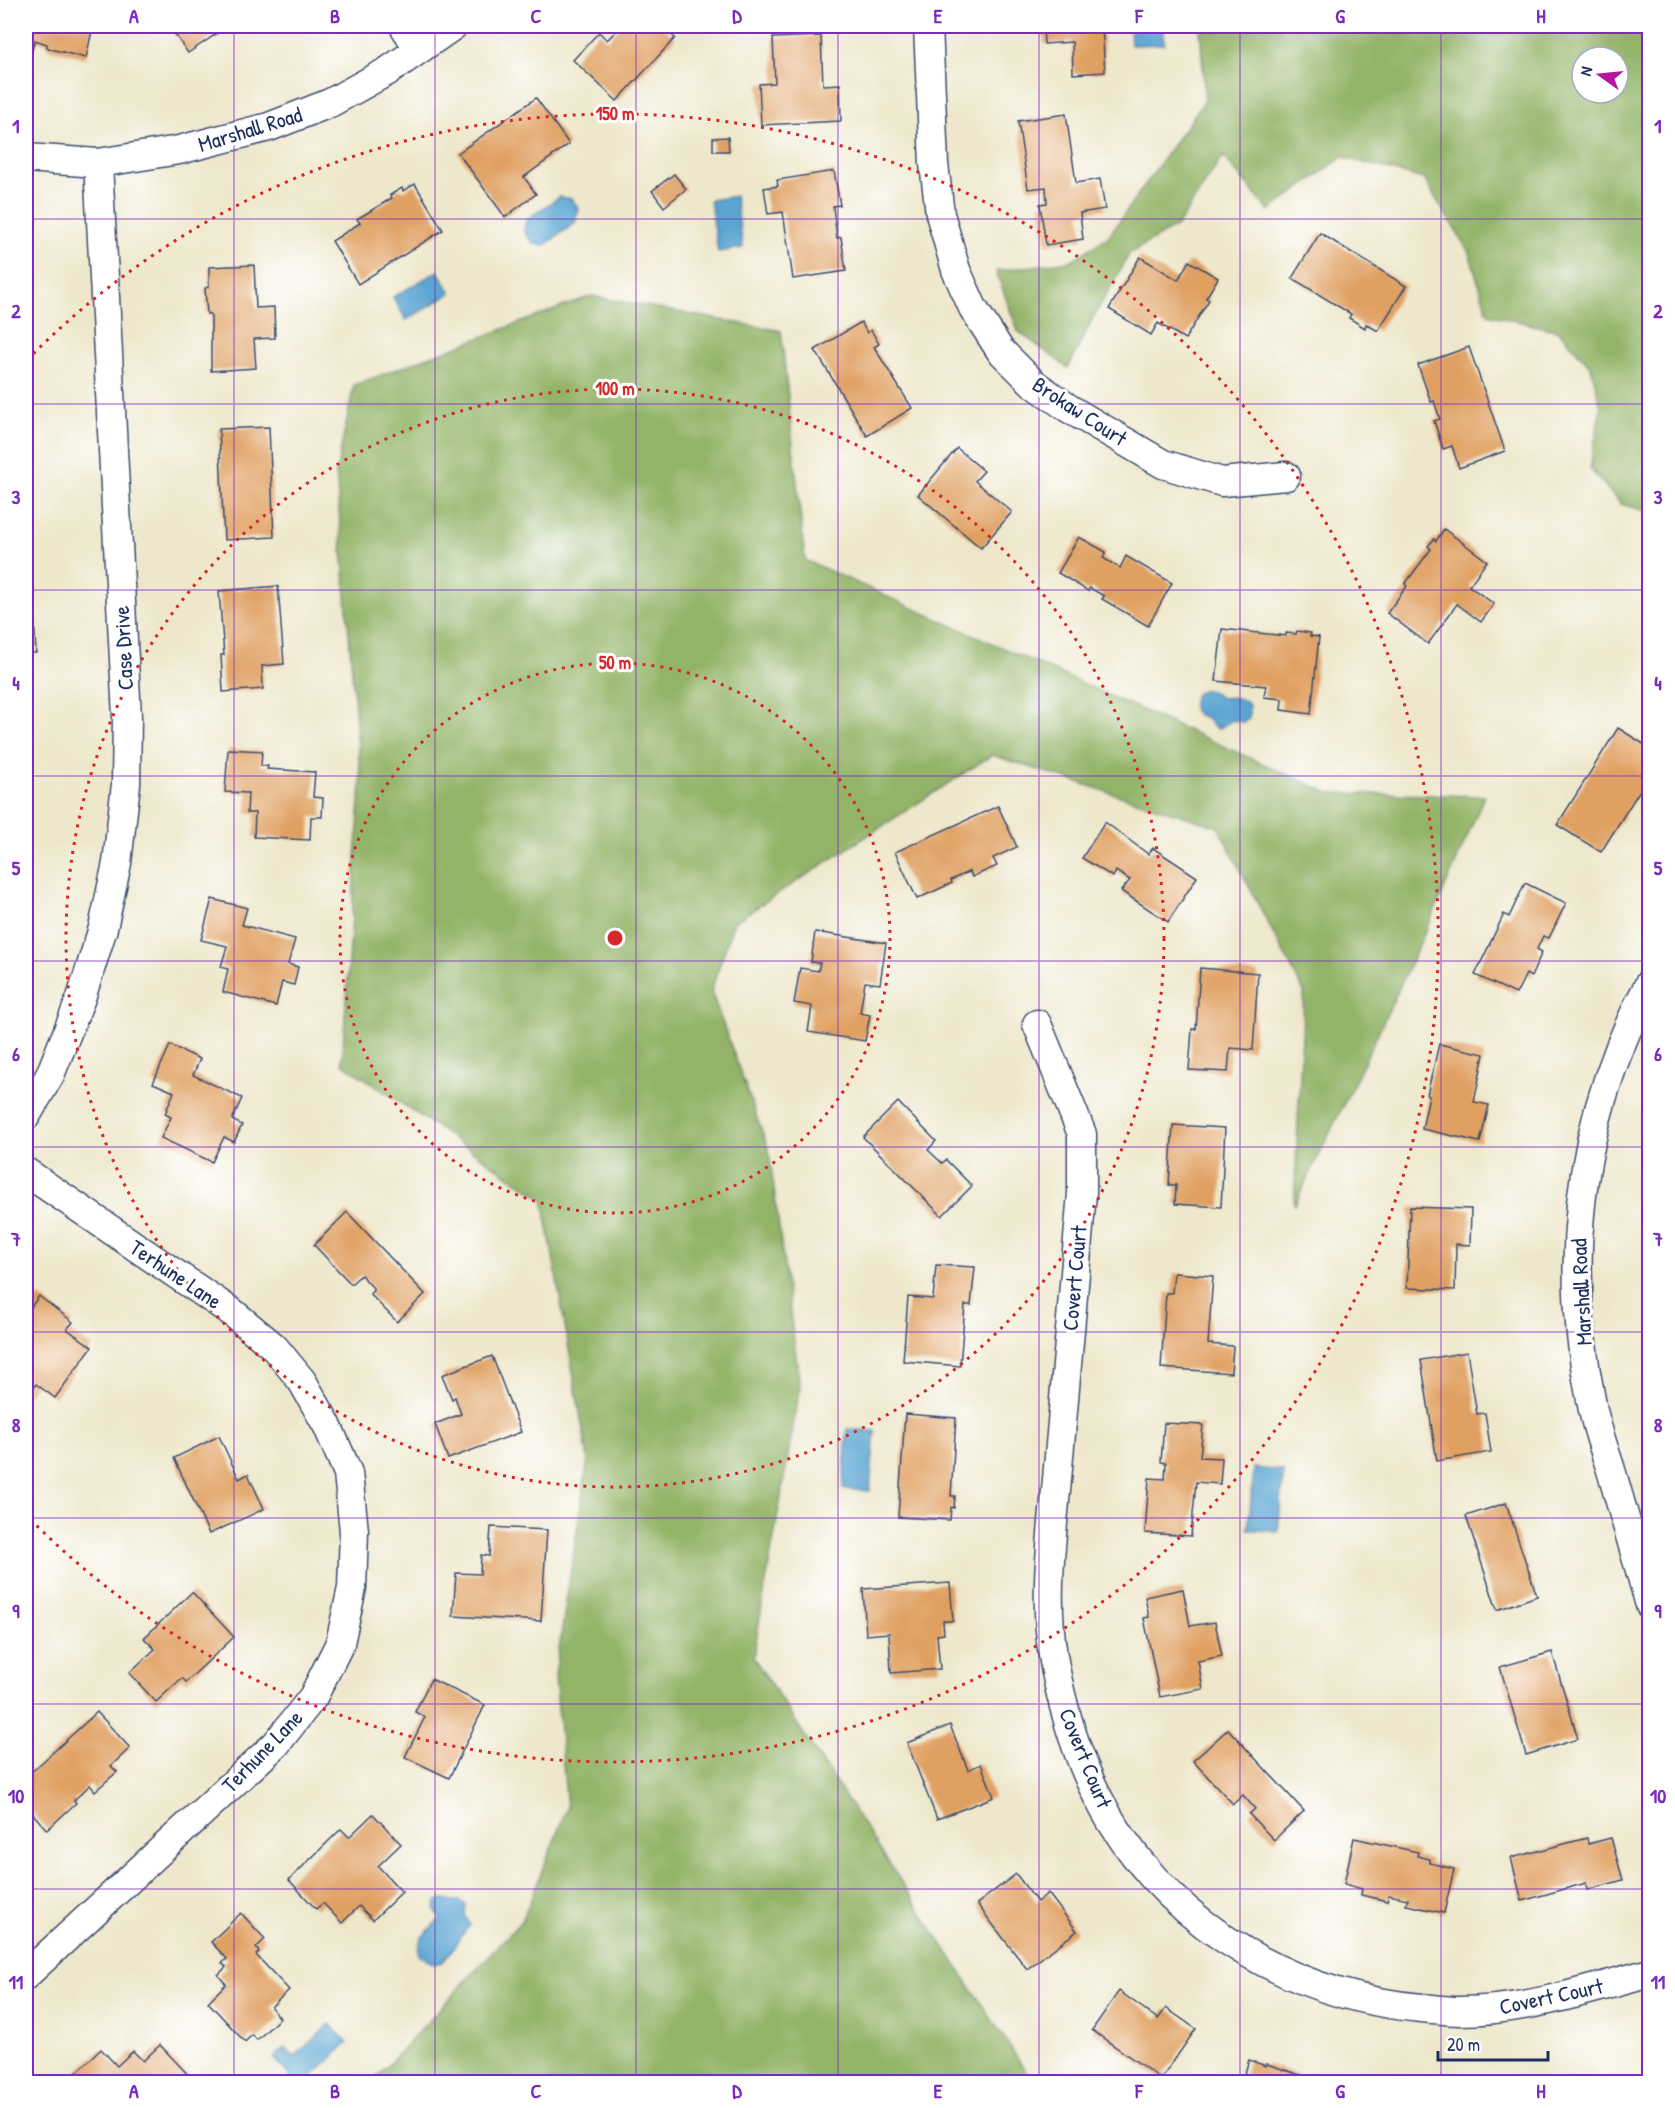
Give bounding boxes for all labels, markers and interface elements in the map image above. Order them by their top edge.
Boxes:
text: A [129,2,139,29]
text: B [330,2,340,29]
text: C [531,2,542,29]
text: D [732,2,742,29]
text: E [934,2,943,29]
text: F [1134,2,1144,29]
text: G [1335,2,1345,29]
text: H [1536,2,1546,29]
north arrow [1570,45,1630,105]
text: N [1574,64,1597,78]
street label: Marshall Road [194,99,306,159]
text: 150 m [596,101,634,126]
text: 1 [12,112,20,139]
text: 1 [1654,112,1662,139]
text: 2 [11,297,21,324]
text: 2 [1653,297,1663,324]
street label: Brokaw Court [1027,369,1133,453]
text: 100 m [595,376,635,401]
text: 3 [12,483,21,510]
text: 3 [1654,483,1663,510]
street label: Case Drive [106,605,140,691]
text: 50 m [599,650,631,675]
text: 4 [12,669,20,696]
text: 4 [1654,669,1662,696]
text: 5 [12,854,21,881]
text: 5 [1654,854,1663,881]
centre of rings [605,928,625,948]
text: 6 [12,1040,20,1067]
text: 6 [1654,1040,1662,1067]
street label: Covert Court [1054,1224,1094,1332]
text: 7 [10,1225,21,1252]
text: 7 [1652,1225,1663,1252]
street label: Terhune Lane [124,1232,228,1316]
street label: Marshall Road [1563,1237,1599,1346]
text: 8 [12,1411,21,1438]
text: 8 [1654,1411,1663,1438]
text: 9 [12,1597,20,1624]
text: 9 [1654,1597,1662,1624]
street label: Terhune Lane [215,1703,309,1799]
street label: Covert Court [1052,1704,1120,1813]
text: 10 [8,1782,24,1809]
text: 10 [1650,1782,1666,1809]
text: 11 [9,1968,23,1995]
text: 11 [1651,1968,1665,1995]
street label: Covert Court [1496,1970,1606,2022]
scale bar [1438,2024,1548,2062]
text: 20 m [1447,2032,1480,2057]
text: A [129,2077,139,2104]
text: B [330,2077,340,2104]
text: C [531,2077,542,2104]
text: D [732,2077,742,2104]
text: E [934,2077,943,2104]
text: F [1134,2077,1144,2104]
text: G [1335,2077,1345,2104]
text: H [1536,2077,1546,2104]

